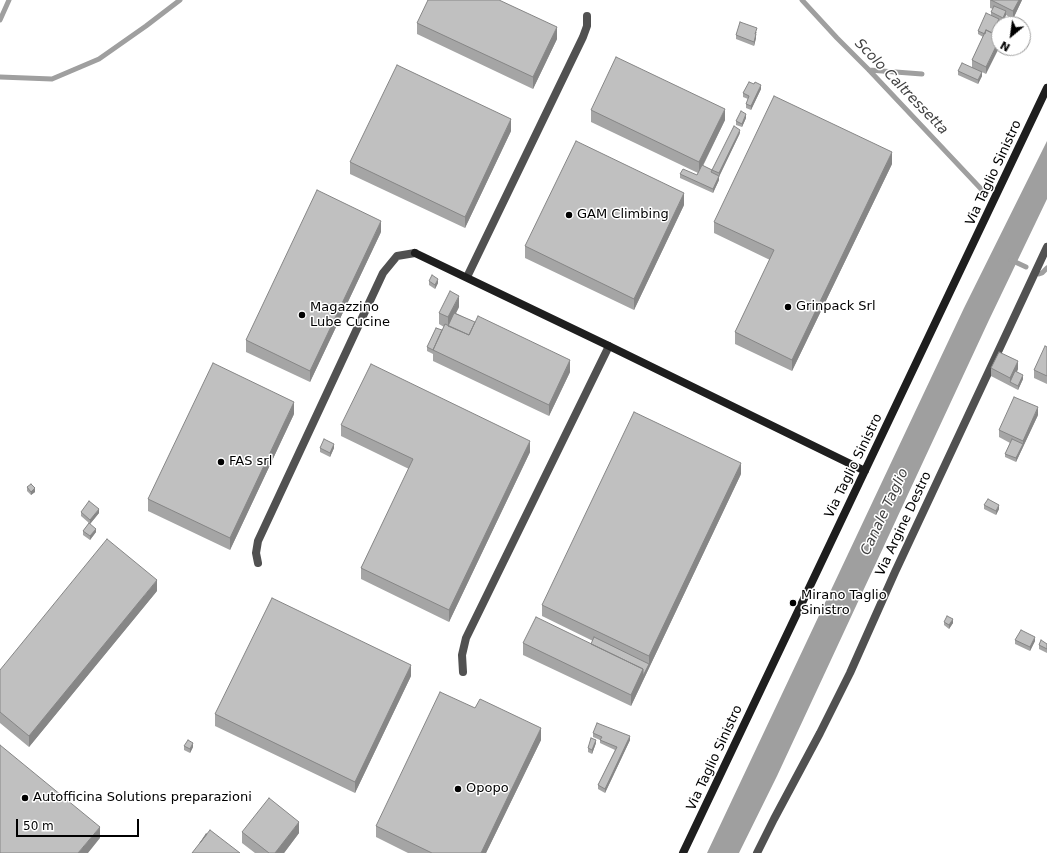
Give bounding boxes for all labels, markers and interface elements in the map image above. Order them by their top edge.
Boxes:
north arrow [991,16,1031,56]
water label: Scolo Caltressetta [851,36,951,138]
text: N [998,38,1013,54]
street label: Via Taglio Sinistro [963,118,1025,228]
place label: GAM Climbing [577,207,669,223]
marker: GAM Climbing [564,210,574,220]
place label: Grinpack Srl [796,299,876,315]
place label: Magazzino Lube Cucine [310,300,390,331]
marker: Grinpack Srl [783,302,793,312]
marker: Magazzino Lube Cucine [297,310,307,320]
street label: Via Taglio Sinistro [822,411,886,521]
place label: FAS srl [229,454,272,470]
marker: FAS srl [216,457,226,467]
water label: Canale Taglio [858,466,912,558]
street label: Via Argine Destro [873,469,935,579]
place label: Mirano Taglio Sinistro [801,588,887,619]
marker: Mirano Taglio Sinistro [788,598,798,608]
street label: Via Taglio Sinistro [684,703,746,813]
place label: Opopo [466,781,509,797]
marker: Opopo [453,784,463,794]
place label: Autofficina Solutions preparazioni [33,790,252,806]
marker: Autofficina Solutions preparazioni [20,793,30,803]
scale bar [18,811,141,837]
text: 50 m [23,819,54,833]

